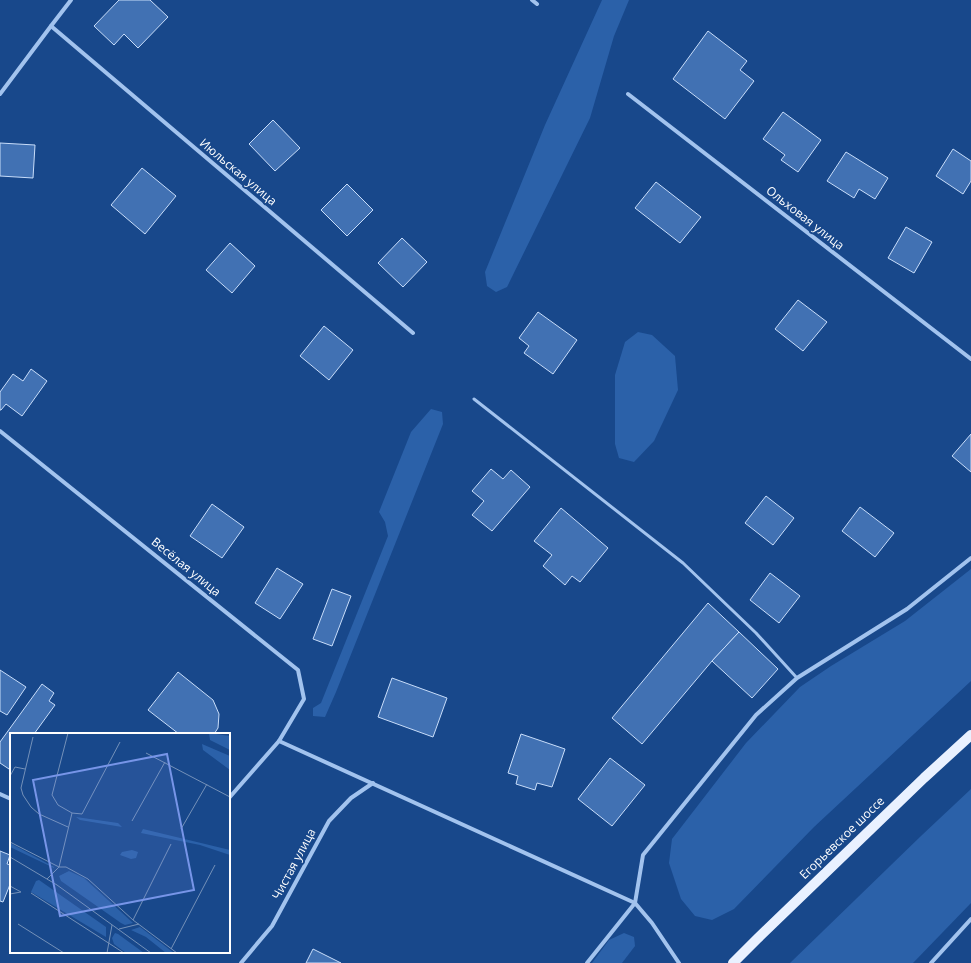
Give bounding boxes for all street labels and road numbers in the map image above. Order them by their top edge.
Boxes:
street label: Июльская улица [196,134,281,209]
street label: Ольховая улица [763,182,848,253]
street label: Весёлая улица [148,533,225,600]
street label: Егорьевское шоссе [795,792,888,883]
street label: Чистая улица [268,825,319,902]

